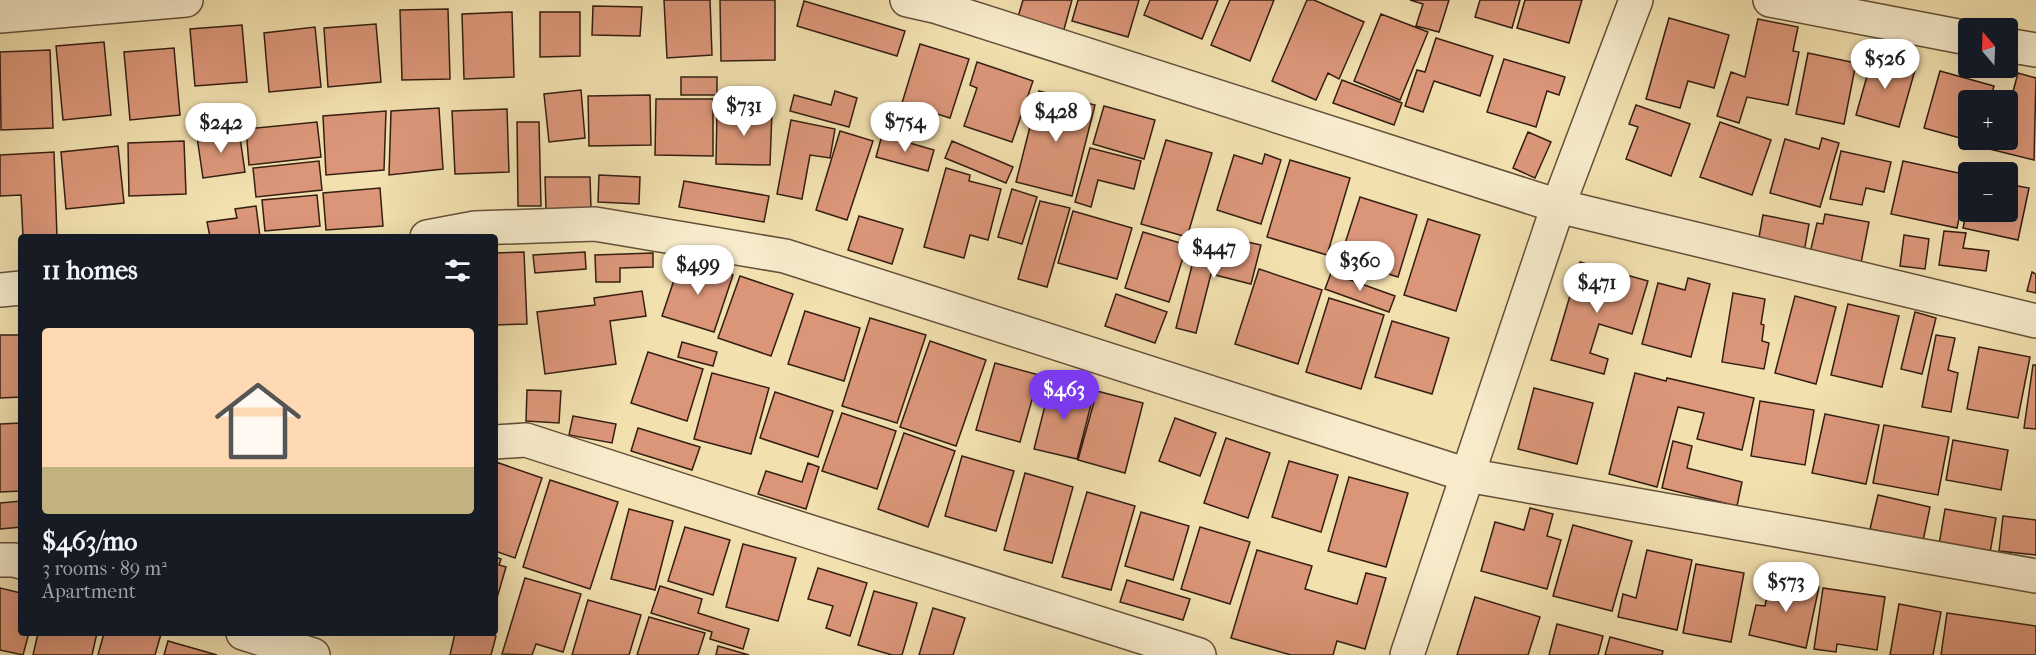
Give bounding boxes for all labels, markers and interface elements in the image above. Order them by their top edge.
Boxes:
north arrow [1958,18,2018,78]
map controls [1958,18,2018,222]
pin: $526 [1849,39,1921,90]
text: $526 [1865,47,1905,70]
pin: $731 [708,86,780,137]
button: + [1958,90,2018,150]
pin: $428 [1020,92,1092,143]
text: $731 [726,94,762,117]
text: $428 [1034,100,1078,123]
pin: $754 [869,102,941,153]
pin: $242 [185,103,257,154]
text: $754 [884,110,926,133]
text: $242 [199,111,243,134]
button: − [1958,162,2018,222]
pin: $447 [1178,228,1250,279]
text: $447 [1192,236,1236,259]
pin: $360 [1324,241,1396,292]
pin: $499 [662,245,734,296]
text: $360 [1339,249,1381,272]
text: $499 [676,253,720,276]
icon: filters [441,254,474,287]
text: 11 homes [42,255,138,286]
pin: $471 [1561,263,1633,314]
text: $471 [1577,271,1617,294]
icon: home [204,367,312,475]
pin: $463 [1028,370,1100,421]
text: $463 [1043,378,1085,401]
text: $463/mo [42,526,137,557]
text: 3 rooms · 89 m² [42,557,167,580]
pin: $573 [1750,562,1822,613]
text: $573 [1767,570,1805,593]
text: Apartment [42,580,136,603]

